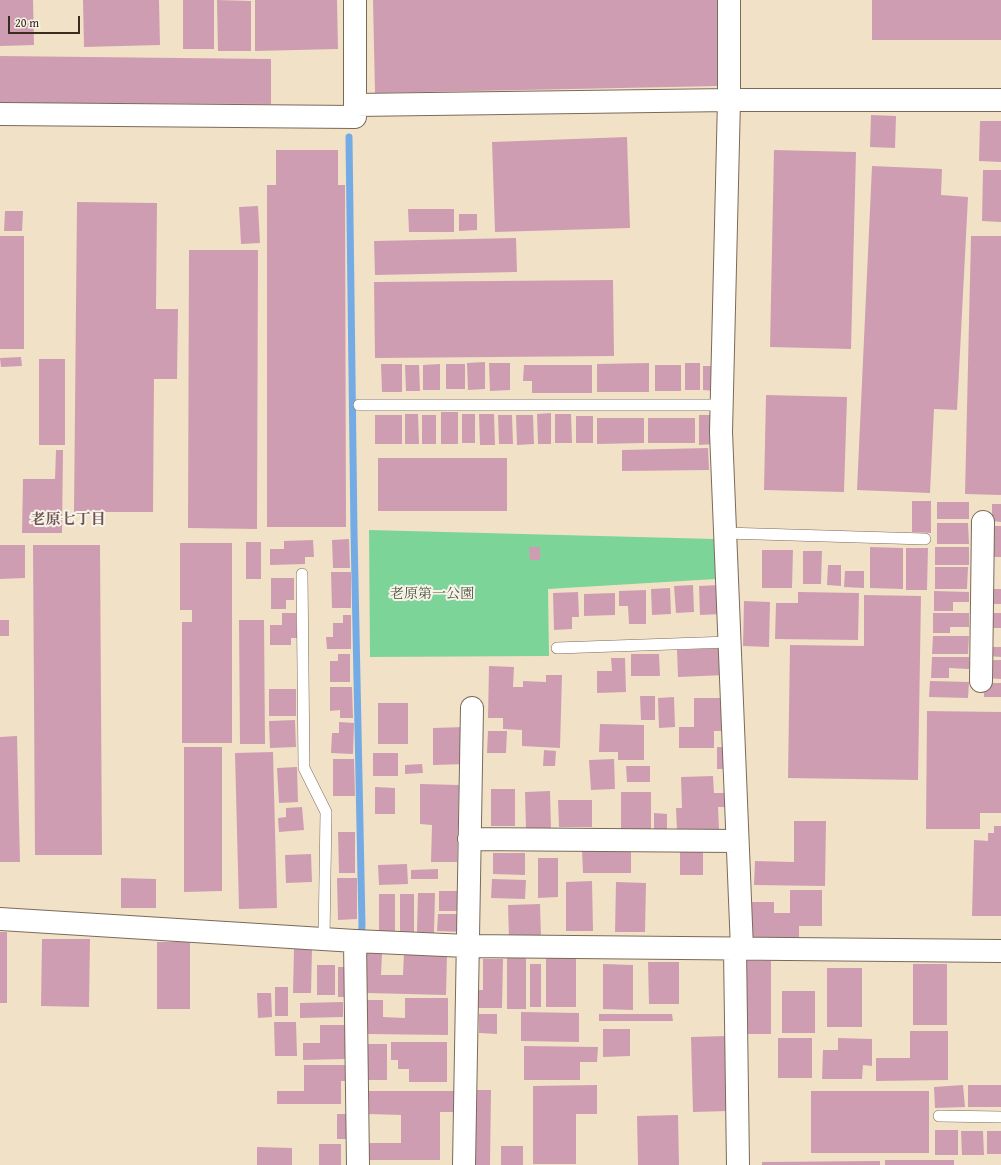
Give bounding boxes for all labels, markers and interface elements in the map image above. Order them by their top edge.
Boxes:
scale bar [10,8,82,34]
text: 20 m [15,14,39,31]
district label: 老原七丁目 [31,511,105,529]
park label: 老原第一公園 [390,586,474,602]

